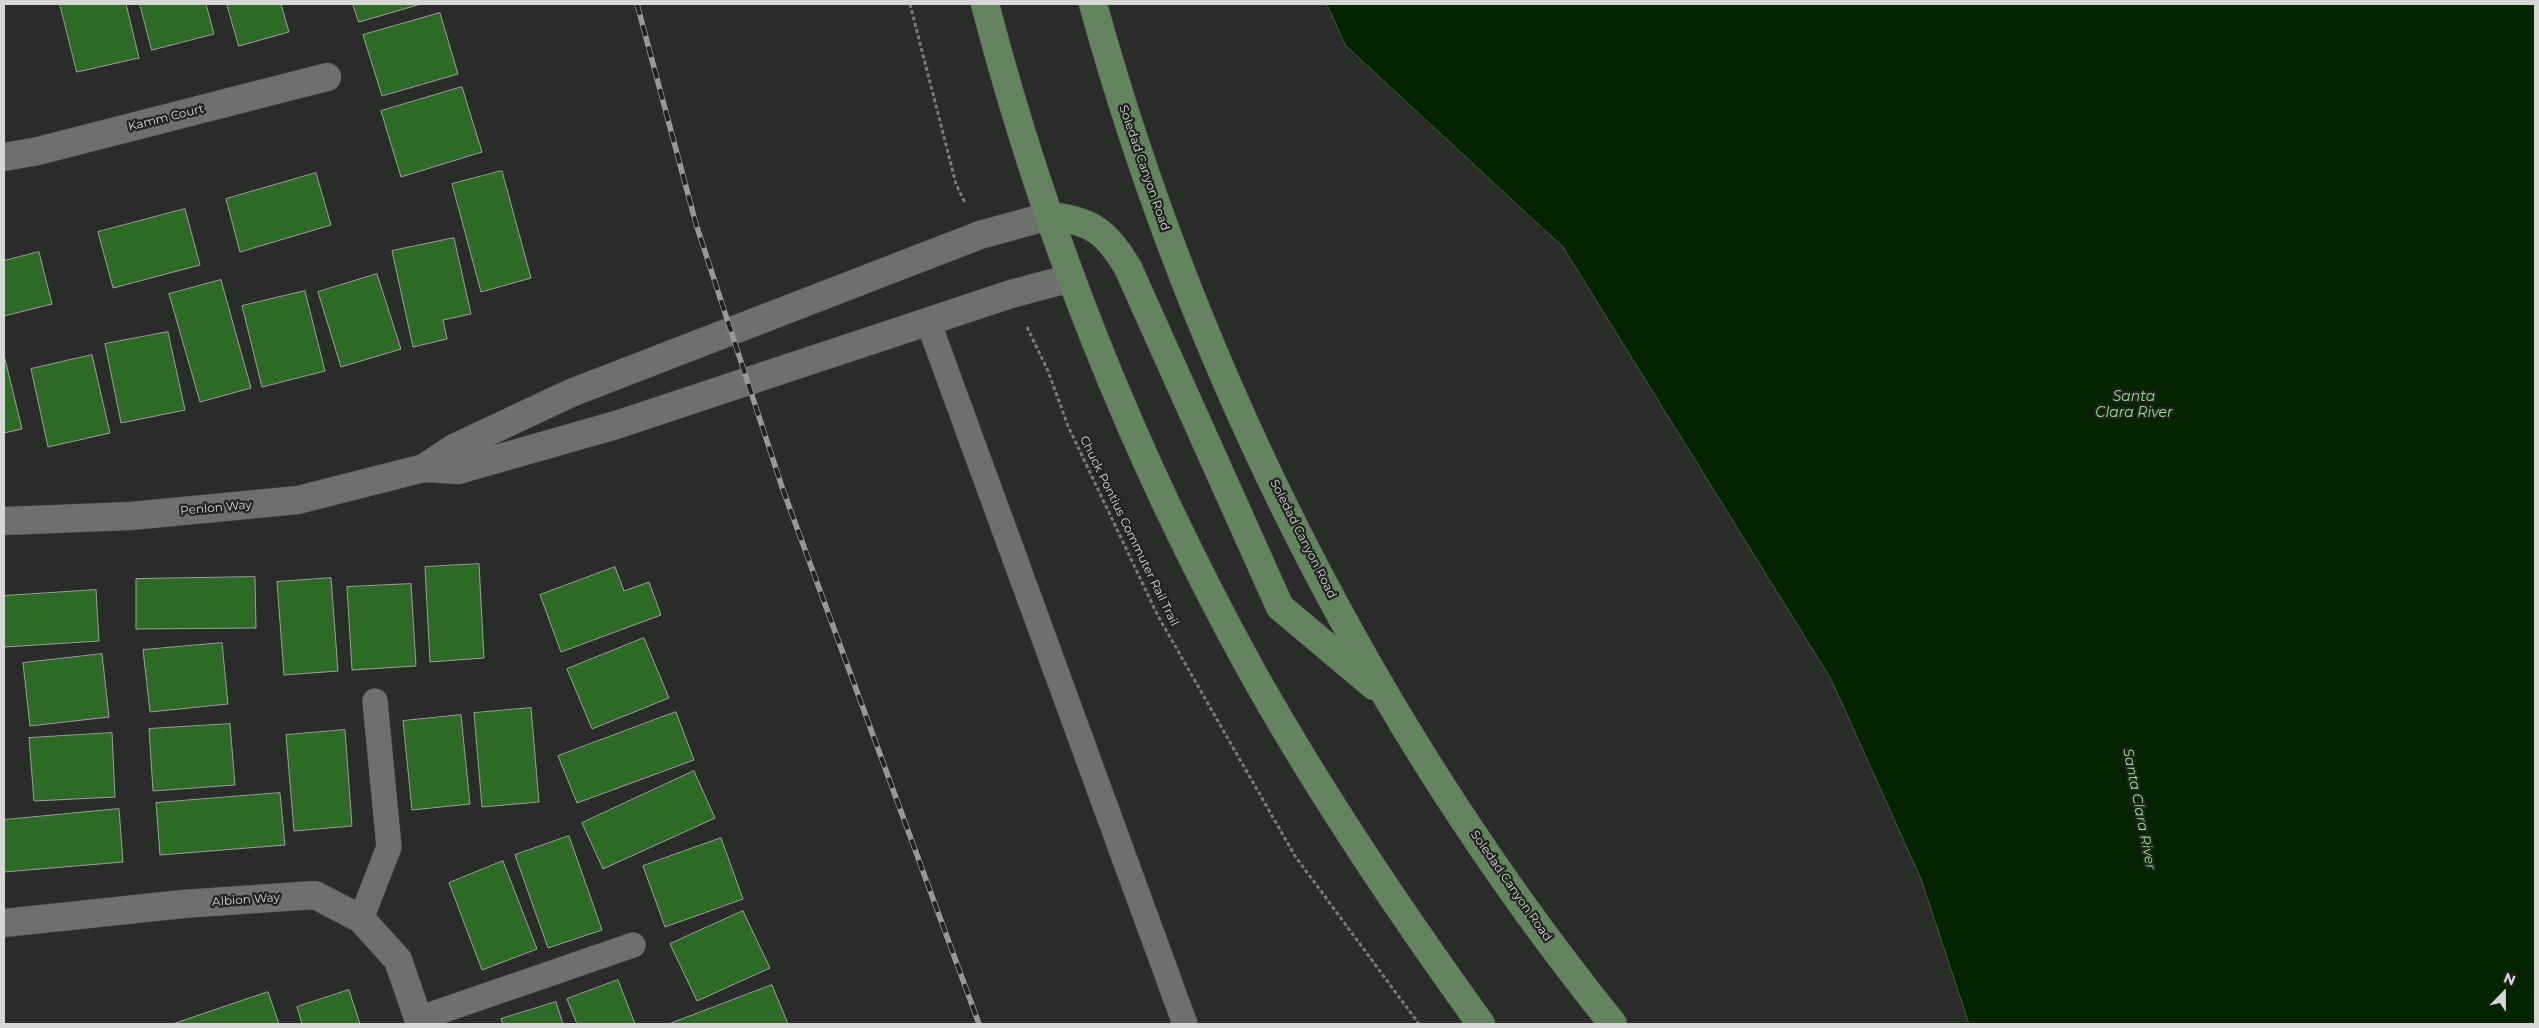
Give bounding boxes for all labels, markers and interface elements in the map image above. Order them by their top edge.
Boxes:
street label: Kamm Court [127,102,205,134]
street label: Soledad Canyon Road [1116,103,1172,233]
water label: Santa Clara River [2095,389,2173,422]
street label: Chuck Pontius Commuter Rail Trail [1077,433,1181,629]
street label: Soledad Canyon Road [1267,477,1339,601]
street label: Penlon Way [180,498,252,518]
water label: Santa Clara River [2119,747,2159,871]
street label: Soledad Canyon Road [1467,828,1555,944]
street label: Albion Way [212,890,280,910]
north arrow [2479,968,2529,1018]
text: N [2501,969,2518,990]

